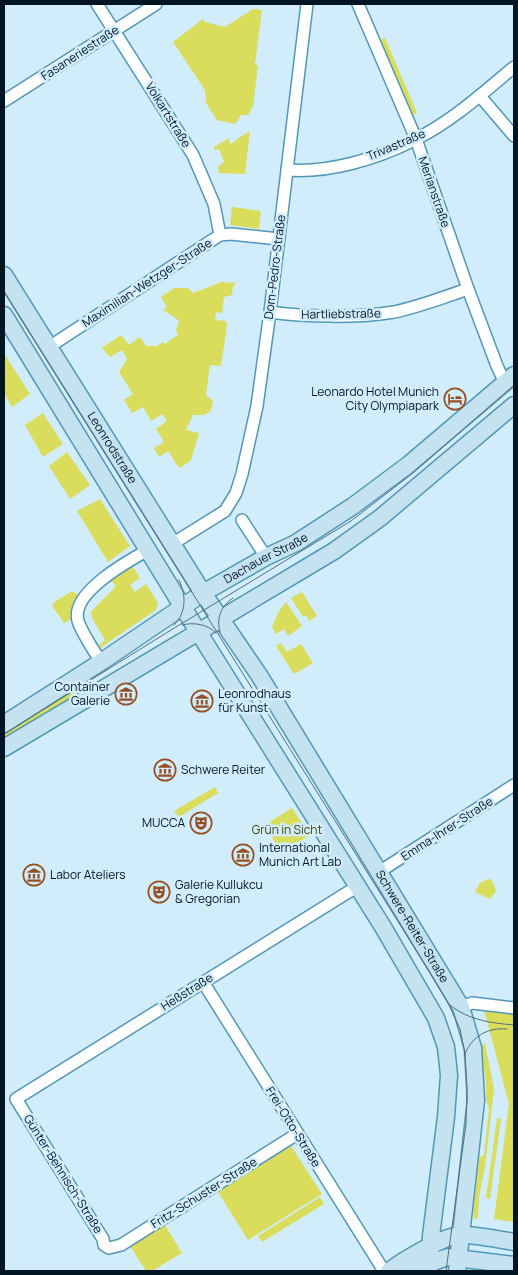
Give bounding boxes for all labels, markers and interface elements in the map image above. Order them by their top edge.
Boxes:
street label: Fasaneriestraße [37,21,122,84]
street label: Volkartstraße [142,79,195,151]
street label: Trivastraße [364,125,428,165]
street label: Merianstraße [414,154,455,230]
street label: Dom-Pedro-Straße [260,214,289,320]
street label: Maximilian-Wetzger-Straße [78,234,215,331]
street label: Hartliebstraße [301,304,381,323]
place label: Leonardo Hotel Munich City Olympiapark [311,383,440,414]
hotel icon: Leonardo Hotel Munich City Olympiapark [443,387,467,411]
street label: Leonrodstraße [84,408,142,487]
street label: Dachauer Straße [220,529,311,587]
place label: Container Galerie [54,678,111,709]
museum icon: Container Galerie [114,682,138,706]
place label: Leonrodhaus für Kunst [218,685,291,716]
museum icon: Leonrodhaus für Kunst [190,689,214,713]
museum icon: Schwere Reiter [153,758,177,782]
place label: Schwere Reiter [181,761,266,778]
street label: Emma-Ihrer-Straße [397,792,496,865]
theatre icon: MUCCA [189,811,213,835]
place label: MUCCA [142,814,185,831]
park label: Grün in Sicht [252,821,322,838]
place label: International Munich Art Lab [259,839,341,870]
museum icon: International Munich Art Lab [231,843,255,867]
museum icon: Labor Ateliers [22,863,46,887]
place label: Labor Ateliers [50,866,126,883]
street label: Schwere-Reiter-Straße [372,867,453,986]
place label: Galerie Kullukcu & Gregorian [175,876,263,907]
theatre icon: Galerie Kullukcu & Gregorian [147,880,171,904]
street label: Heßstraße [157,969,216,1014]
street label: Frei-Otto-Straße [262,1083,325,1170]
street label: Günter-Behnisch-Straße [20,1111,107,1236]
street label: Fritz-Schuster-Straße [147,1153,260,1232]

